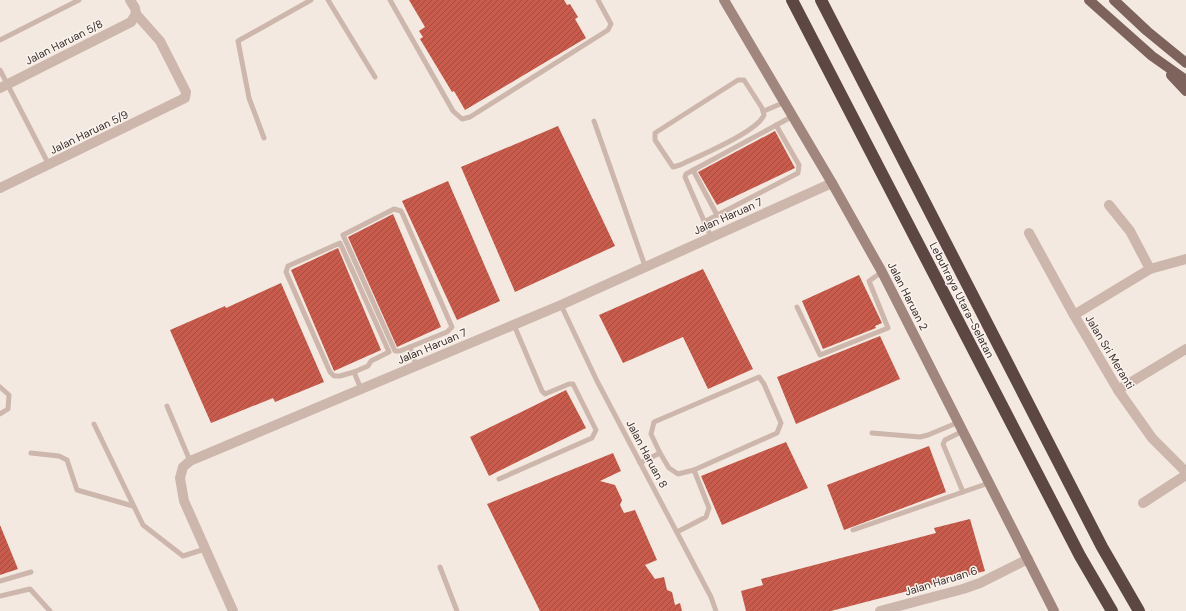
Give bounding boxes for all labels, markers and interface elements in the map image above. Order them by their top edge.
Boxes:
street label: Jalan Haruan 5/8 [23,16,105,68]
street label: Jalan Haruan 5/9 [48,107,131,157]
street label: Jalan Haruan 7 [691,194,765,237]
street label: Lebuhraya Utara–Selatan [927,240,997,360]
street label: Jalan Haruan 2 [885,260,931,332]
street label: Jalan Sri Meranti [1082,312,1138,392]
street label: Jalan Haruan 7 [395,325,469,367]
street label: Jalan Haruan 8 [623,418,671,490]
street label: Jalan Haruan 6 [903,563,979,599]

